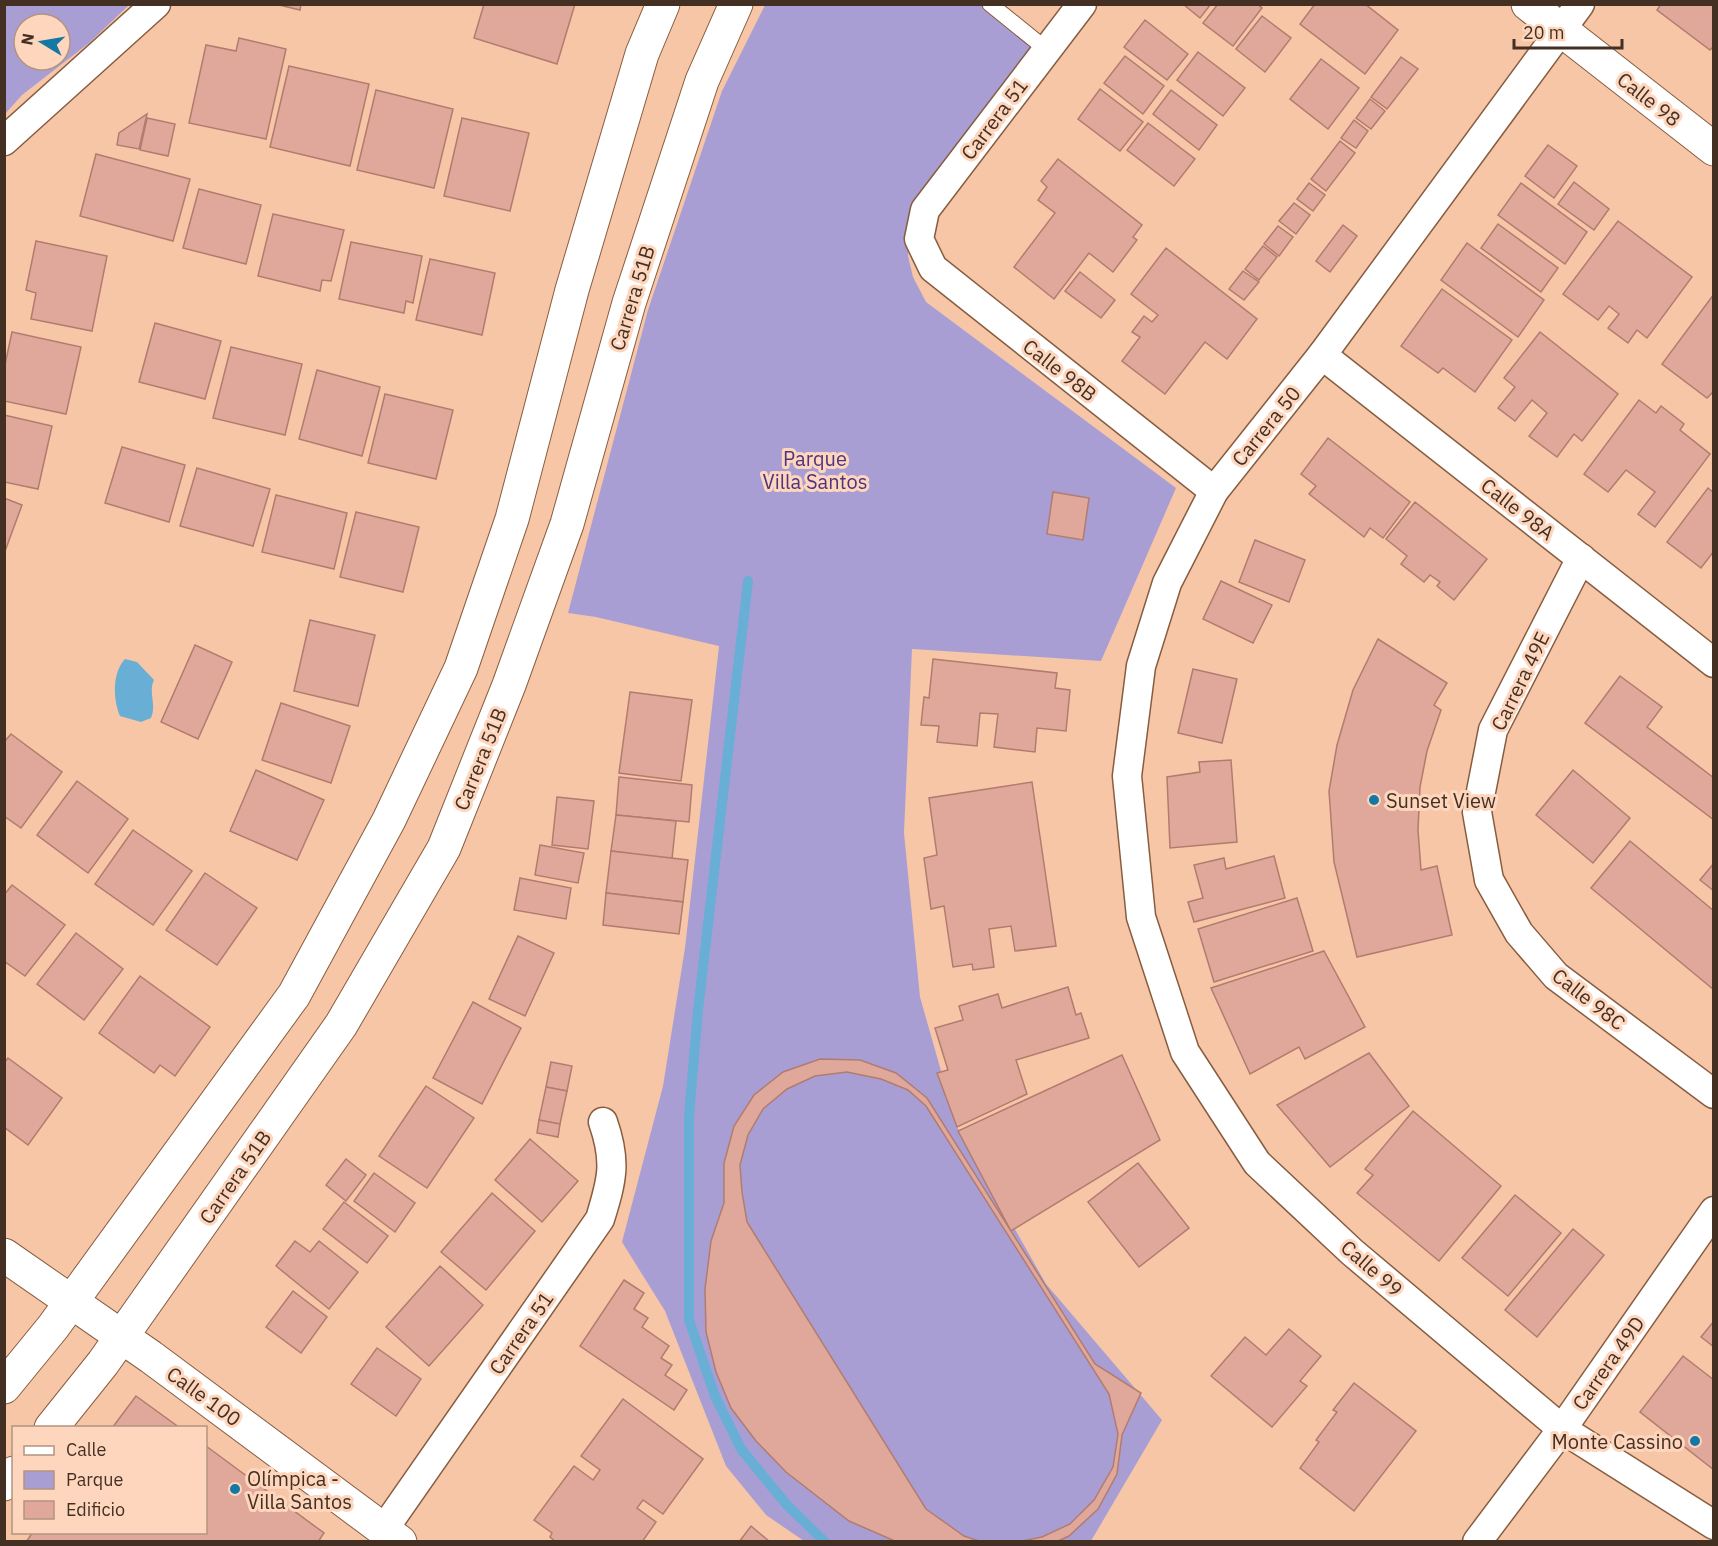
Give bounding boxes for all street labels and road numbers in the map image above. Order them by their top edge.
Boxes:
street label: Calle 98 [1612,66,1686,132]
street label: Carrera 51 [955,73,1033,165]
street label: Carrera 51B [603,242,661,354]
street label: Calle 98B [1018,333,1102,407]
street label: Carrera 50 [1226,380,1306,472]
street label: Calle 98A [1476,472,1560,546]
street label: Carrera 49E [1484,627,1556,735]
street label: Carrera 51B [447,704,513,814]
street label: Calle 98C [1547,962,1631,1036]
street label: Carrera 51B [193,1125,277,1229]
street label: Calle 99 [1335,1234,1409,1302]
street label: Carrera 51 [483,1286,559,1380]
street label: Carrera 49D [1566,1311,1650,1415]
street label: Calle 100 [161,1360,247,1432]

